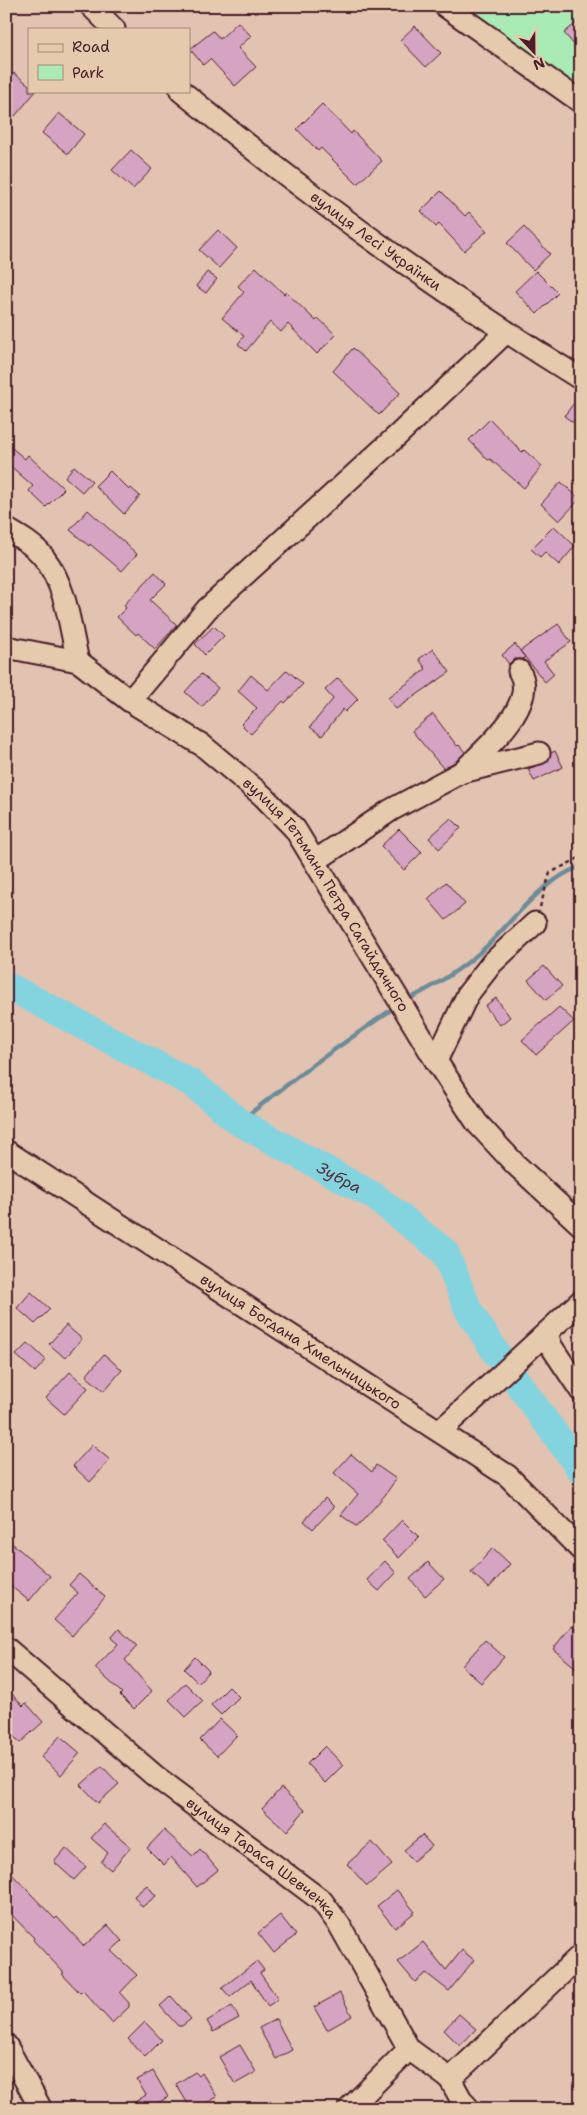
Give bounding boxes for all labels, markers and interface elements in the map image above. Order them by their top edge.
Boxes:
legend [28,28,190,92]
north arrow [510,28,560,78]
text: Road [72,37,110,57]
text: N [530,54,547,74]
text: Park [72,63,104,83]
street label: вулиця Лесі Українки [306,187,446,295]
street label: вулиця Гетьмана Петра Сагайдачного [238,773,414,1016]
water label: Зубра [313,1157,365,1198]
street label: вулиця Богдана Хмельницького [196,1269,405,1414]
street label: вулиця Тараса Шевченка [182,1793,342,1923]

